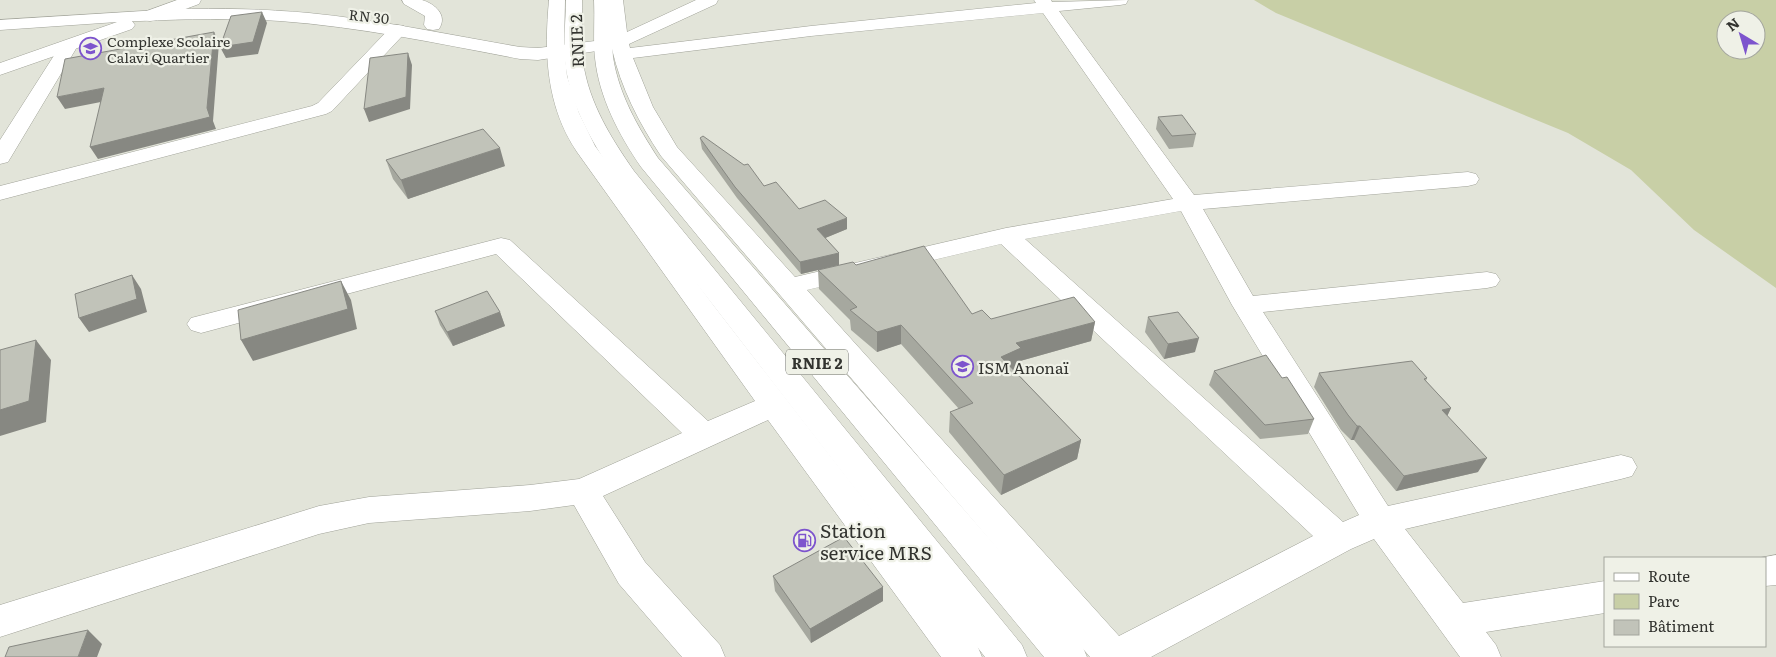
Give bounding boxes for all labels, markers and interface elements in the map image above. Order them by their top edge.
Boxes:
street label: RN 30 [348,4,390,28]
north arrow [1716,10,1766,60]
text: N [1722,12,1743,35]
street label: RNIE 2 [563,14,589,68]
place label: Complexe Scolaire Calavi Quartier [107,31,230,67]
school or university icon: Complexe Scolaire Calavi Quartier [79,37,103,61]
road number: RNIE 2 [786,350,848,374]
school or university icon: ISM Anonaï [950,355,974,379]
place label: ISM Anonaï [978,355,1069,379]
place label: Station service MRS [820,516,932,566]
fuel station icon: Station service MRS [792,529,816,553]
legend [1604,557,1766,647]
text: Route [1648,564,1690,587]
text: Parc [1648,589,1680,612]
text: Bâtiment [1648,614,1714,637]

